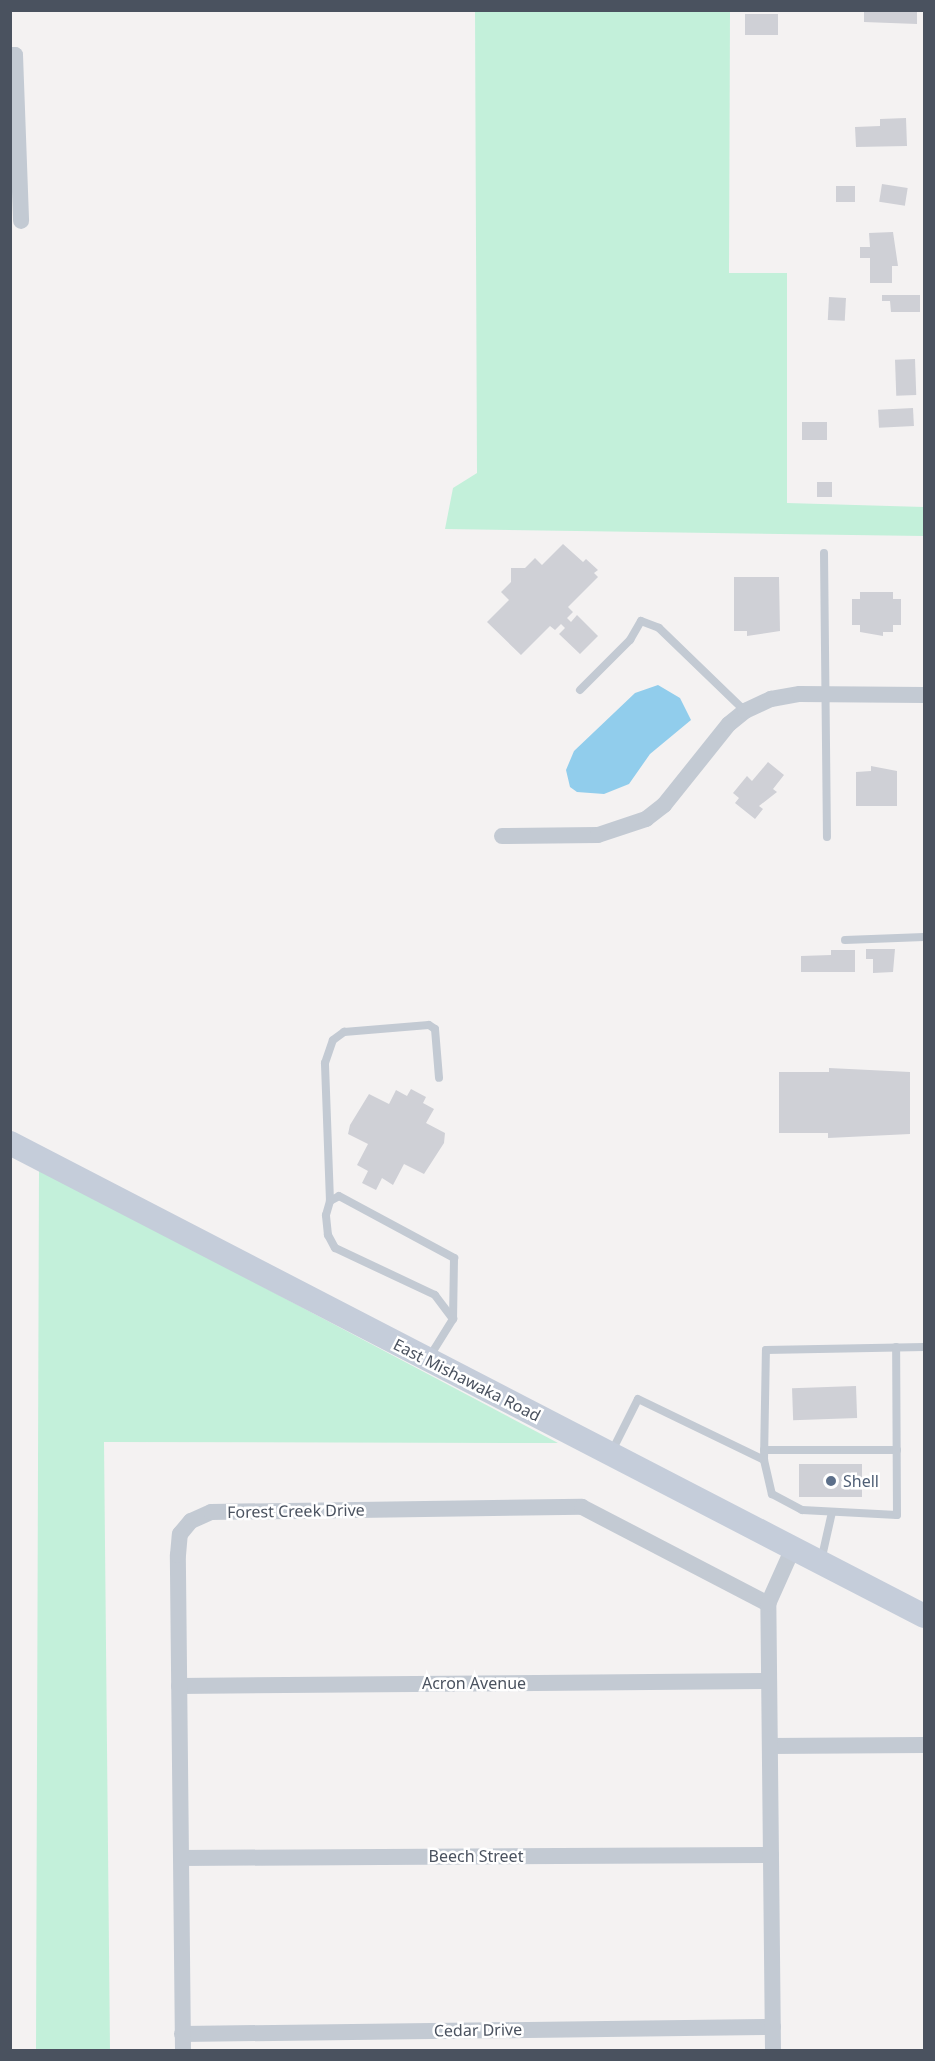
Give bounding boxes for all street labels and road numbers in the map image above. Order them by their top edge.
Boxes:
street label: East Mishawaka Road [390,1335,544,1425]
street label: Forest Creek Drive [227,1500,365,1522]
street label: Acron Avenue [422,1673,526,1693]
street label: Beech Street [429,1846,523,1866]
street label: Cedar Drive [434,2020,522,2040]

